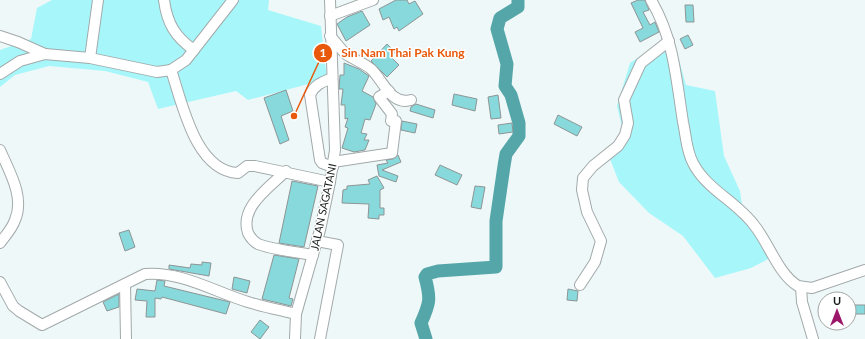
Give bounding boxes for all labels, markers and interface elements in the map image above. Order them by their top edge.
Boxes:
callout: Sin Nam Thai Pak Kung [313,41,473,65]
text: 1 [320,45,327,60]
text: Sin Nam Thai Pak Kung [341,45,465,60]
street label: JALAN SAGATANI [307,162,339,252]
north arrow [817,291,857,331]
text: U [833,294,841,307]

